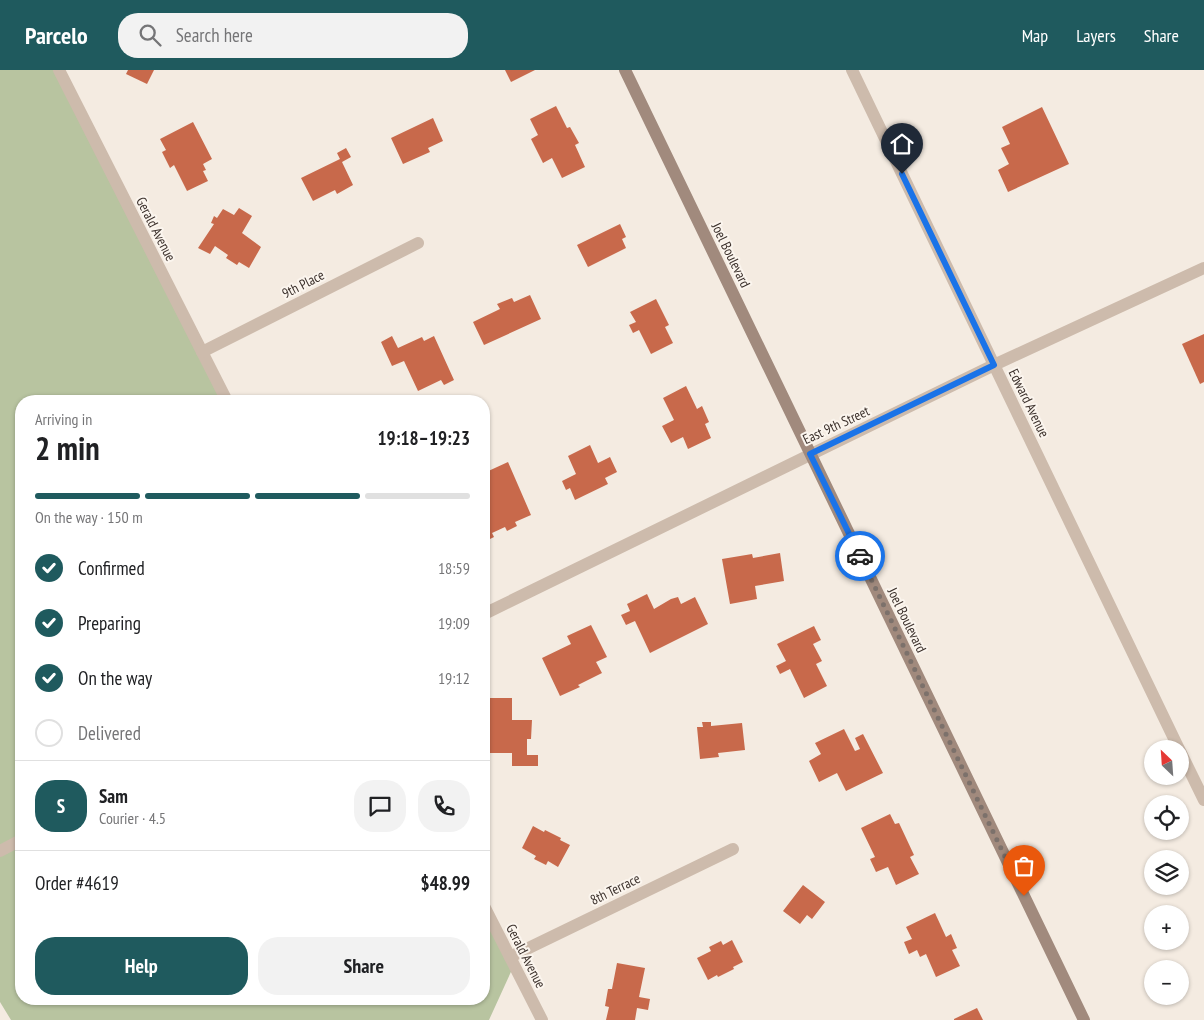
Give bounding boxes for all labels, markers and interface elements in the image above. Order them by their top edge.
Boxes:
search box [118,13,468,58]
text: Parcelo [25,20,88,51]
icon: search [136,21,164,49]
text: Search here [176,23,253,47]
text: Map [1022,24,1048,47]
text: Layers [1076,24,1116,47]
text: Share [1144,24,1179,47]
pin [881,123,923,174]
icon: home [888,130,916,158]
street label: Gerald Avenue [132,194,180,264]
street label: Joel Boulevard [707,219,754,290]
street label: 9th Place [279,266,327,302]
street label: Edward Avenue [1005,366,1053,440]
street label: East 9th Street [800,402,872,448]
text: Arriving in [35,409,92,429]
text: 19:18–19:23 [377,426,470,450]
text: 2 min [35,427,100,469]
text: On the way · 150 m [35,507,143,527]
courier [835,531,885,581]
icon: car [846,542,874,570]
icon: check [35,554,63,582]
text: Confirmed [78,556,145,580]
text: 18:59 [438,558,470,578]
street label: Joel Boulevard [883,584,930,655]
icon: check [35,609,63,637]
text: Preparing [78,611,141,635]
text: 19:09 [438,613,470,633]
icon: check [35,664,63,692]
text: On the way [78,666,152,690]
text: 19:12 [438,668,470,688]
text: Delivered [78,721,141,745]
north arrow [1144,740,1189,785]
map controls [1144,740,1189,1005]
button: chat [354,780,406,832]
button: phone [418,780,470,832]
text: Sam [99,784,128,808]
text: S [57,794,65,818]
button: locate [1144,795,1189,840]
text: Courier · 4.5 [99,808,166,828]
pin [1003,845,1045,896]
button: layers [1144,850,1189,895]
icon: bag [1010,852,1038,880]
street label: 8th Terrace [587,869,643,909]
text: Order #4619 [35,871,119,895]
text: $48.99 [421,871,470,895]
button: + [1144,905,1189,950]
street label: Gerald Avenue [502,921,550,991]
button: Help [35,937,248,995]
button: Share [258,937,470,995]
button: − [1144,960,1189,1005]

